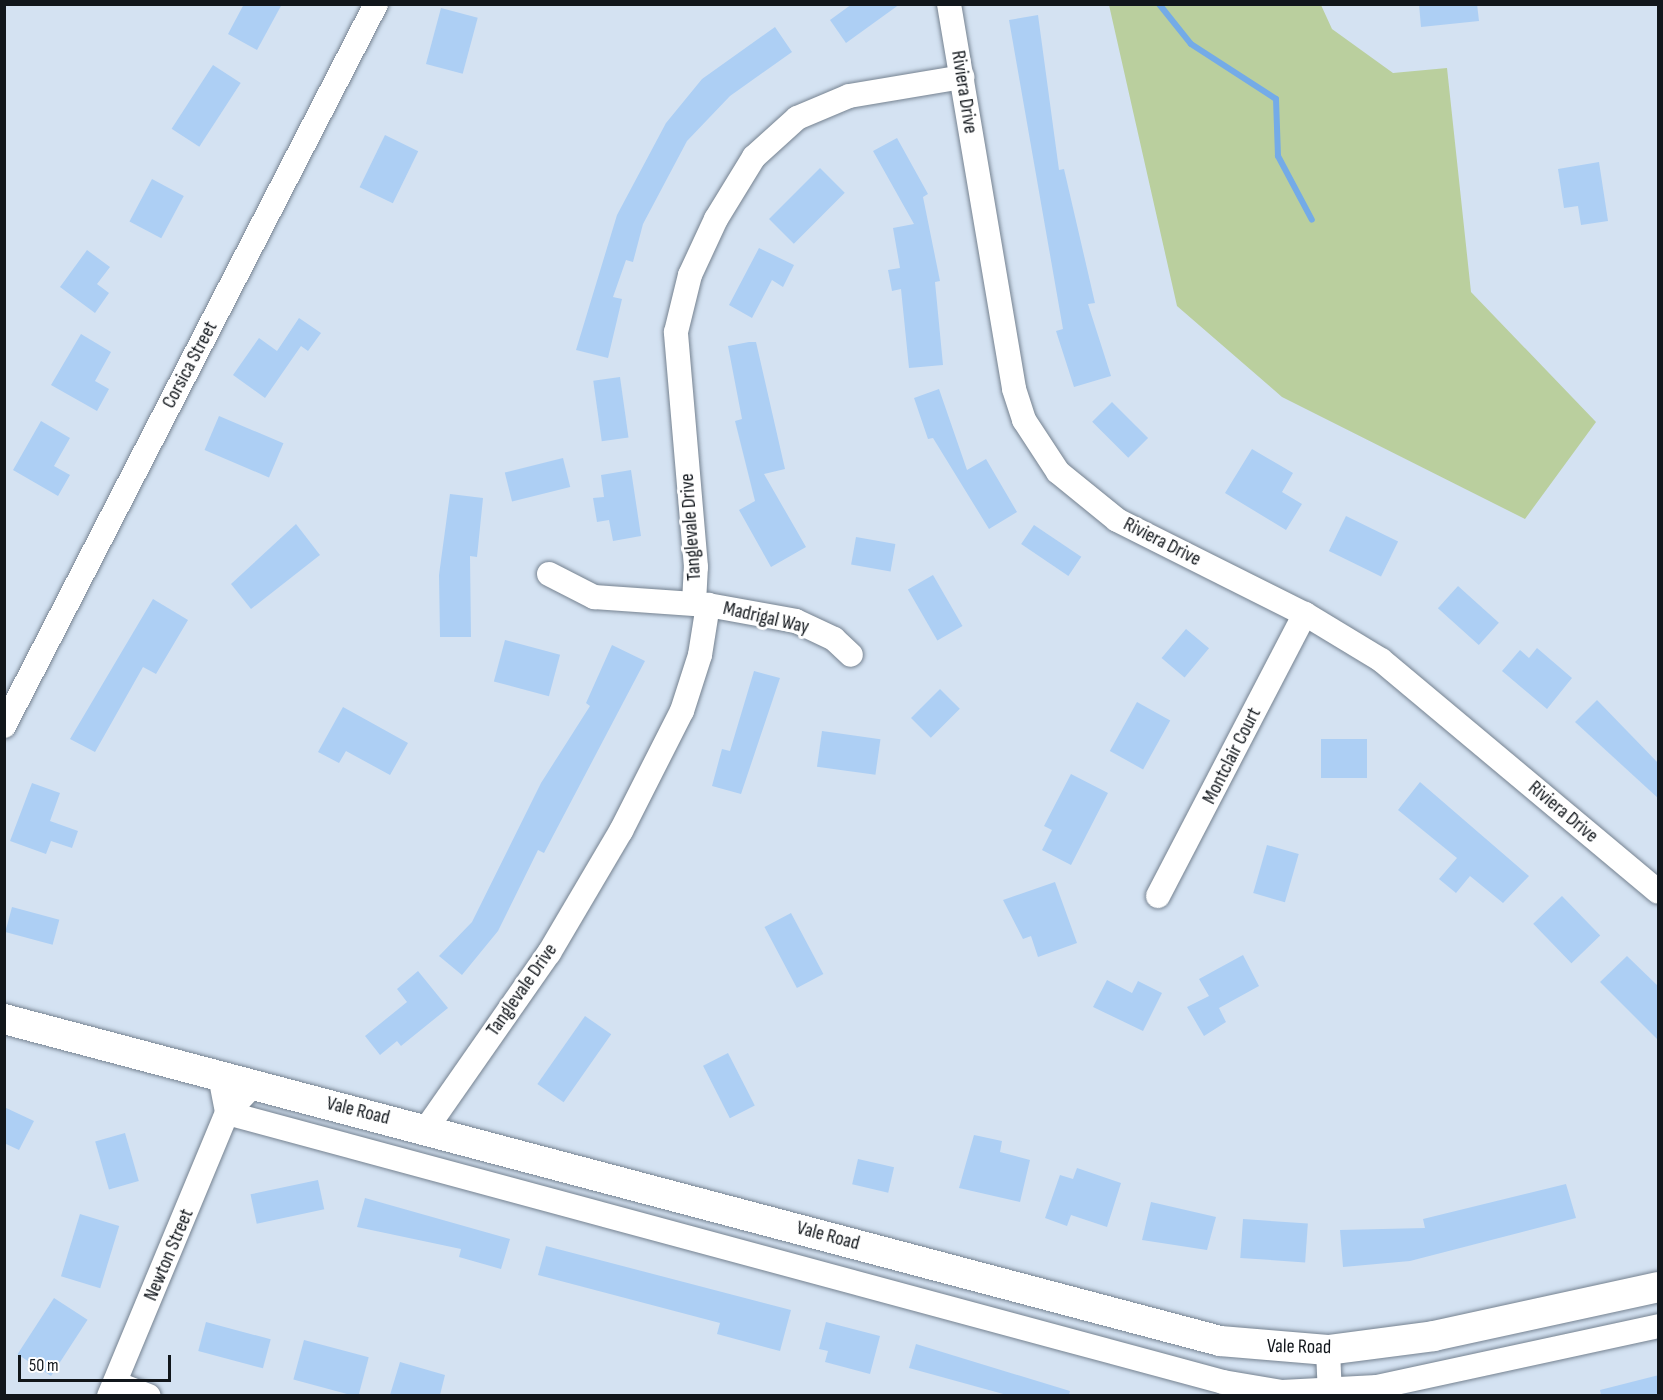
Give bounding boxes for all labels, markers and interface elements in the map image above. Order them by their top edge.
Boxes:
street label: Riviera Drive [946,49,982,135]
street label: Corsica Street [157,317,223,413]
street label: Tanglevale Drive [675,472,707,582]
street label: Riviera Drive [1119,512,1205,572]
street label: Madrigal Way [721,596,811,640]
street label: Montclair Court [1197,704,1267,808]
street label: Riviera Drive [1523,776,1603,848]
street label: Tanglevale Drive [481,939,563,1041]
street label: Vale Road [324,1092,392,1130]
street label: Newton Street [139,1205,199,1305]
street label: Vale Road [794,1216,862,1256]
street label: Vale Road [1267,1334,1331,1360]
scale bar [21,1343,174,1381]
text: 50 m [29,1355,59,1376]

